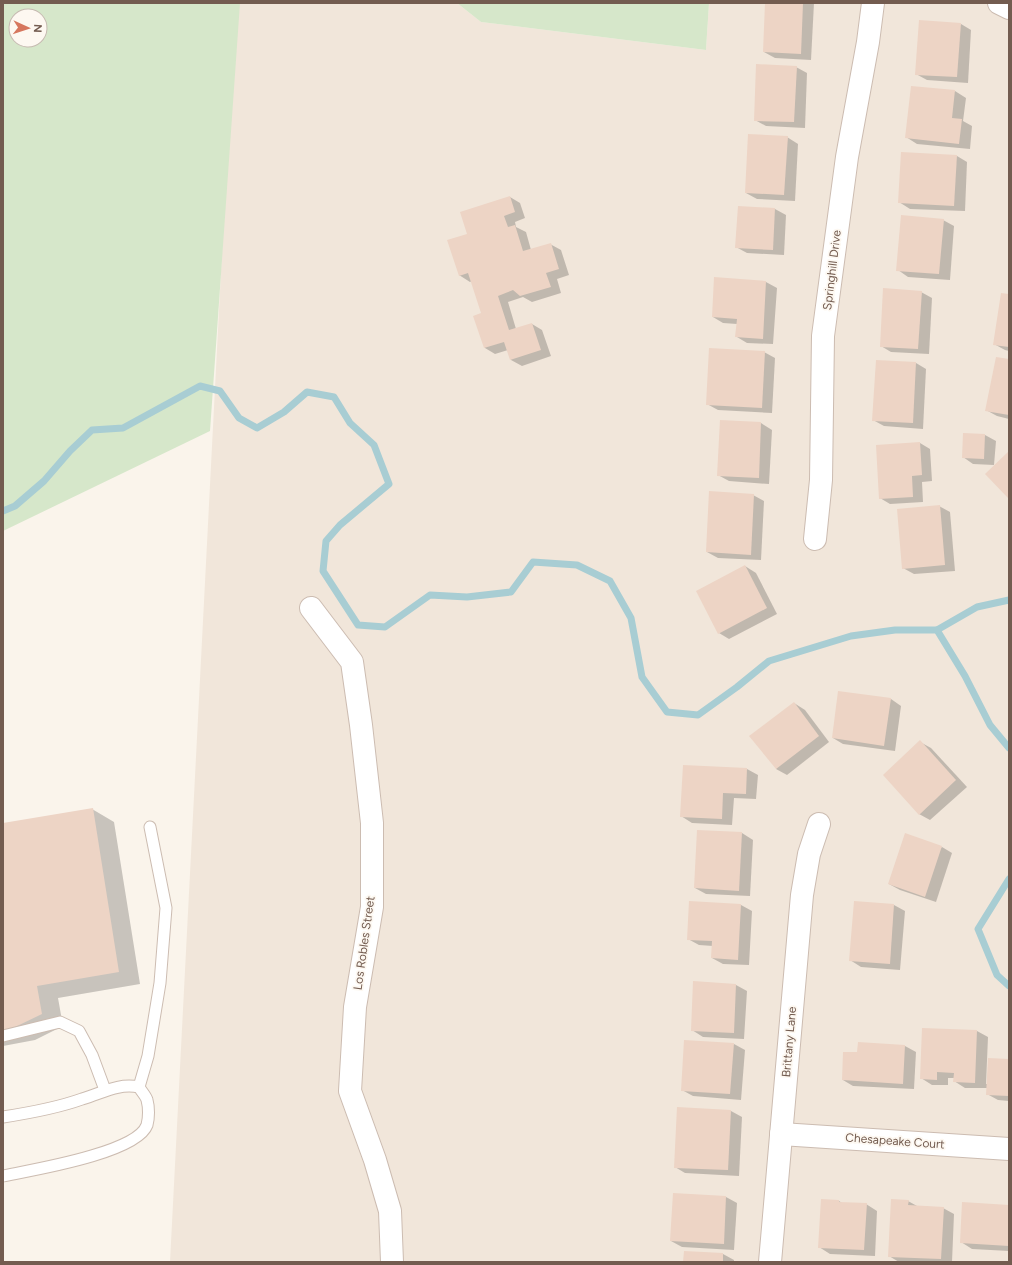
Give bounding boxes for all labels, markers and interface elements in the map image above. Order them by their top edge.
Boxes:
north arrow [8,8,48,48]
text: N [31,24,44,33]
street label: Springhill Drive [820,229,844,311]
street label: Los Robles Street [350,895,378,991]
street label: Brittany Lane [779,1006,799,1078]
street label: Chesapeake Court [845,1131,946,1151]

